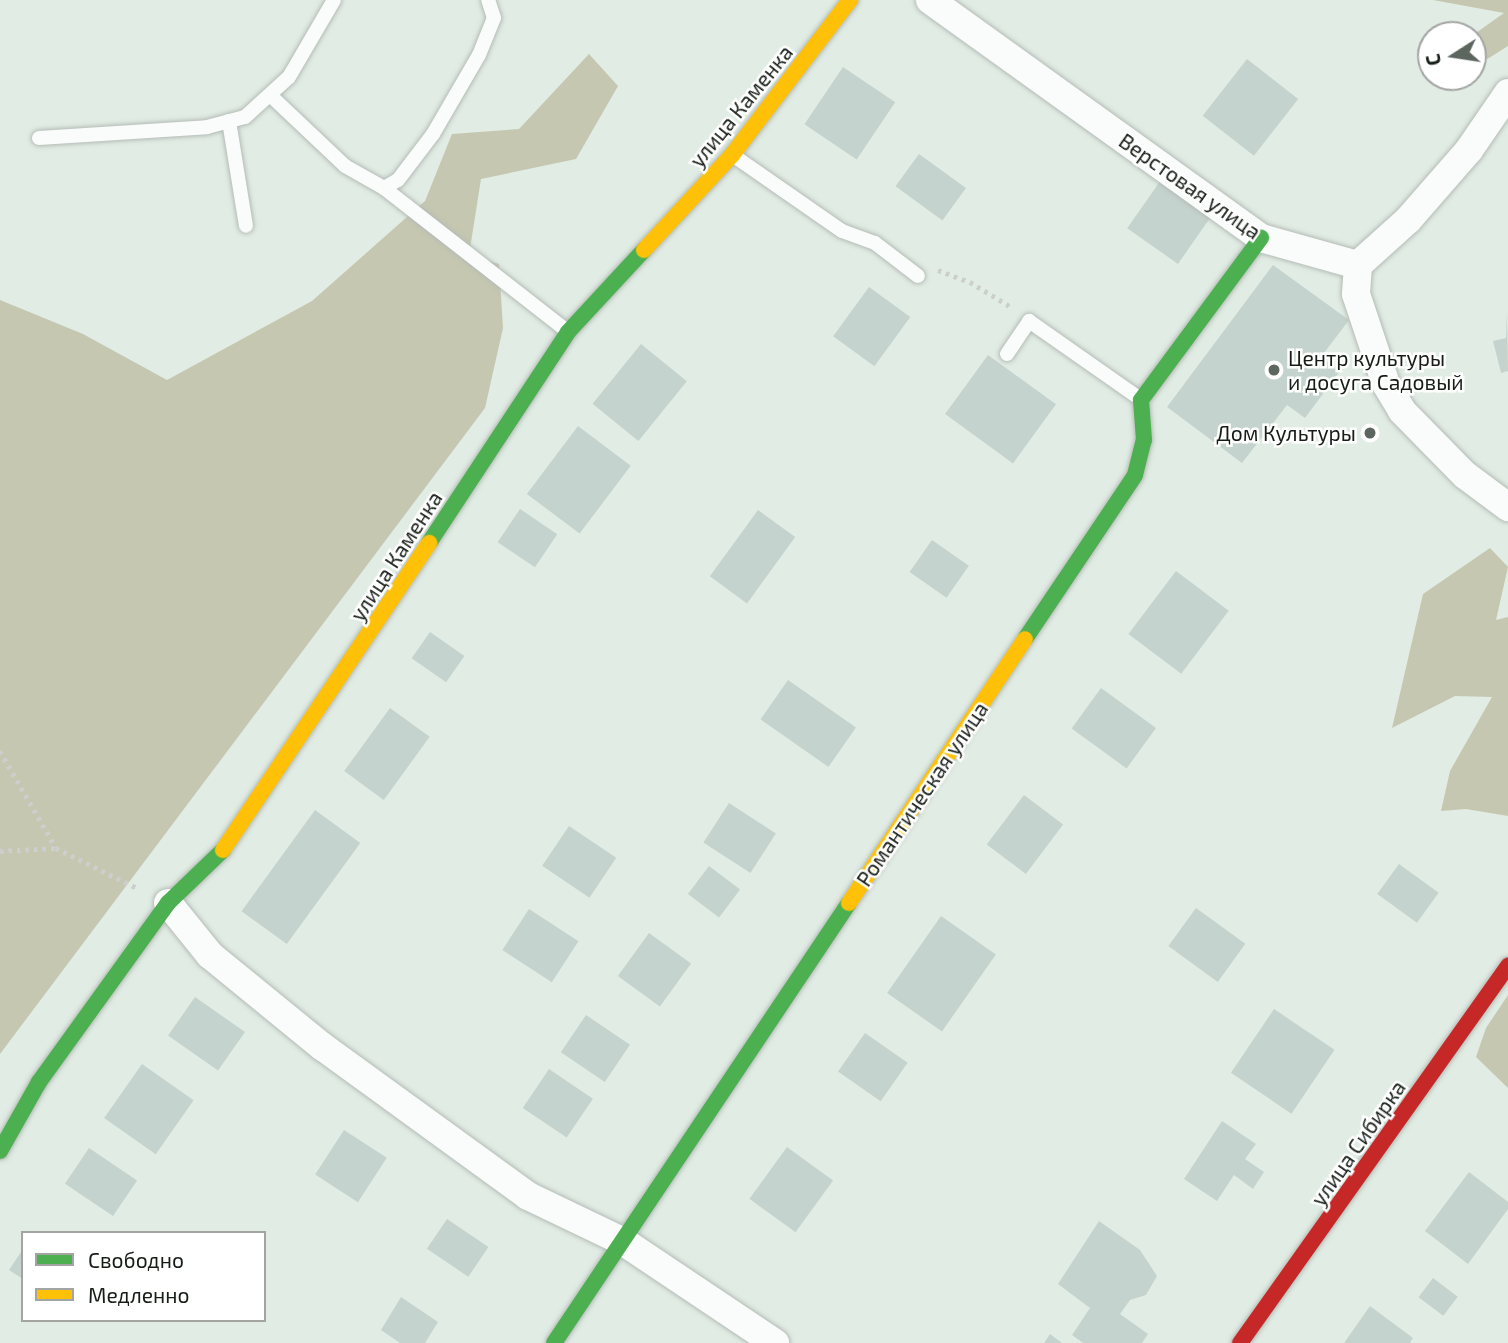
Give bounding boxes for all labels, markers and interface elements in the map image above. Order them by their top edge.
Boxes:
north arrow [1417,21,1487,91]
street label: улица Каменка [684,40,798,172]
text: С [1421,52,1445,68]
street label: Верстовая улица [1114,128,1266,244]
place label: Центр культуры и досуга Садовый [1288,345,1464,395]
marker: Центр культуры и досуга Садовый [1266,362,1282,378]
place label: Дом Культуры [1216,420,1356,446]
marker: Дом Культуры [1362,425,1378,441]
street label: улица Каменка [345,486,447,626]
street label: Романтическая улица [851,697,993,891]
street label: улица Сибирка [1305,1076,1411,1210]
legend [21,1231,266,1322]
text: Свободно [88,1247,184,1272]
text: Медленно [88,1282,190,1307]

